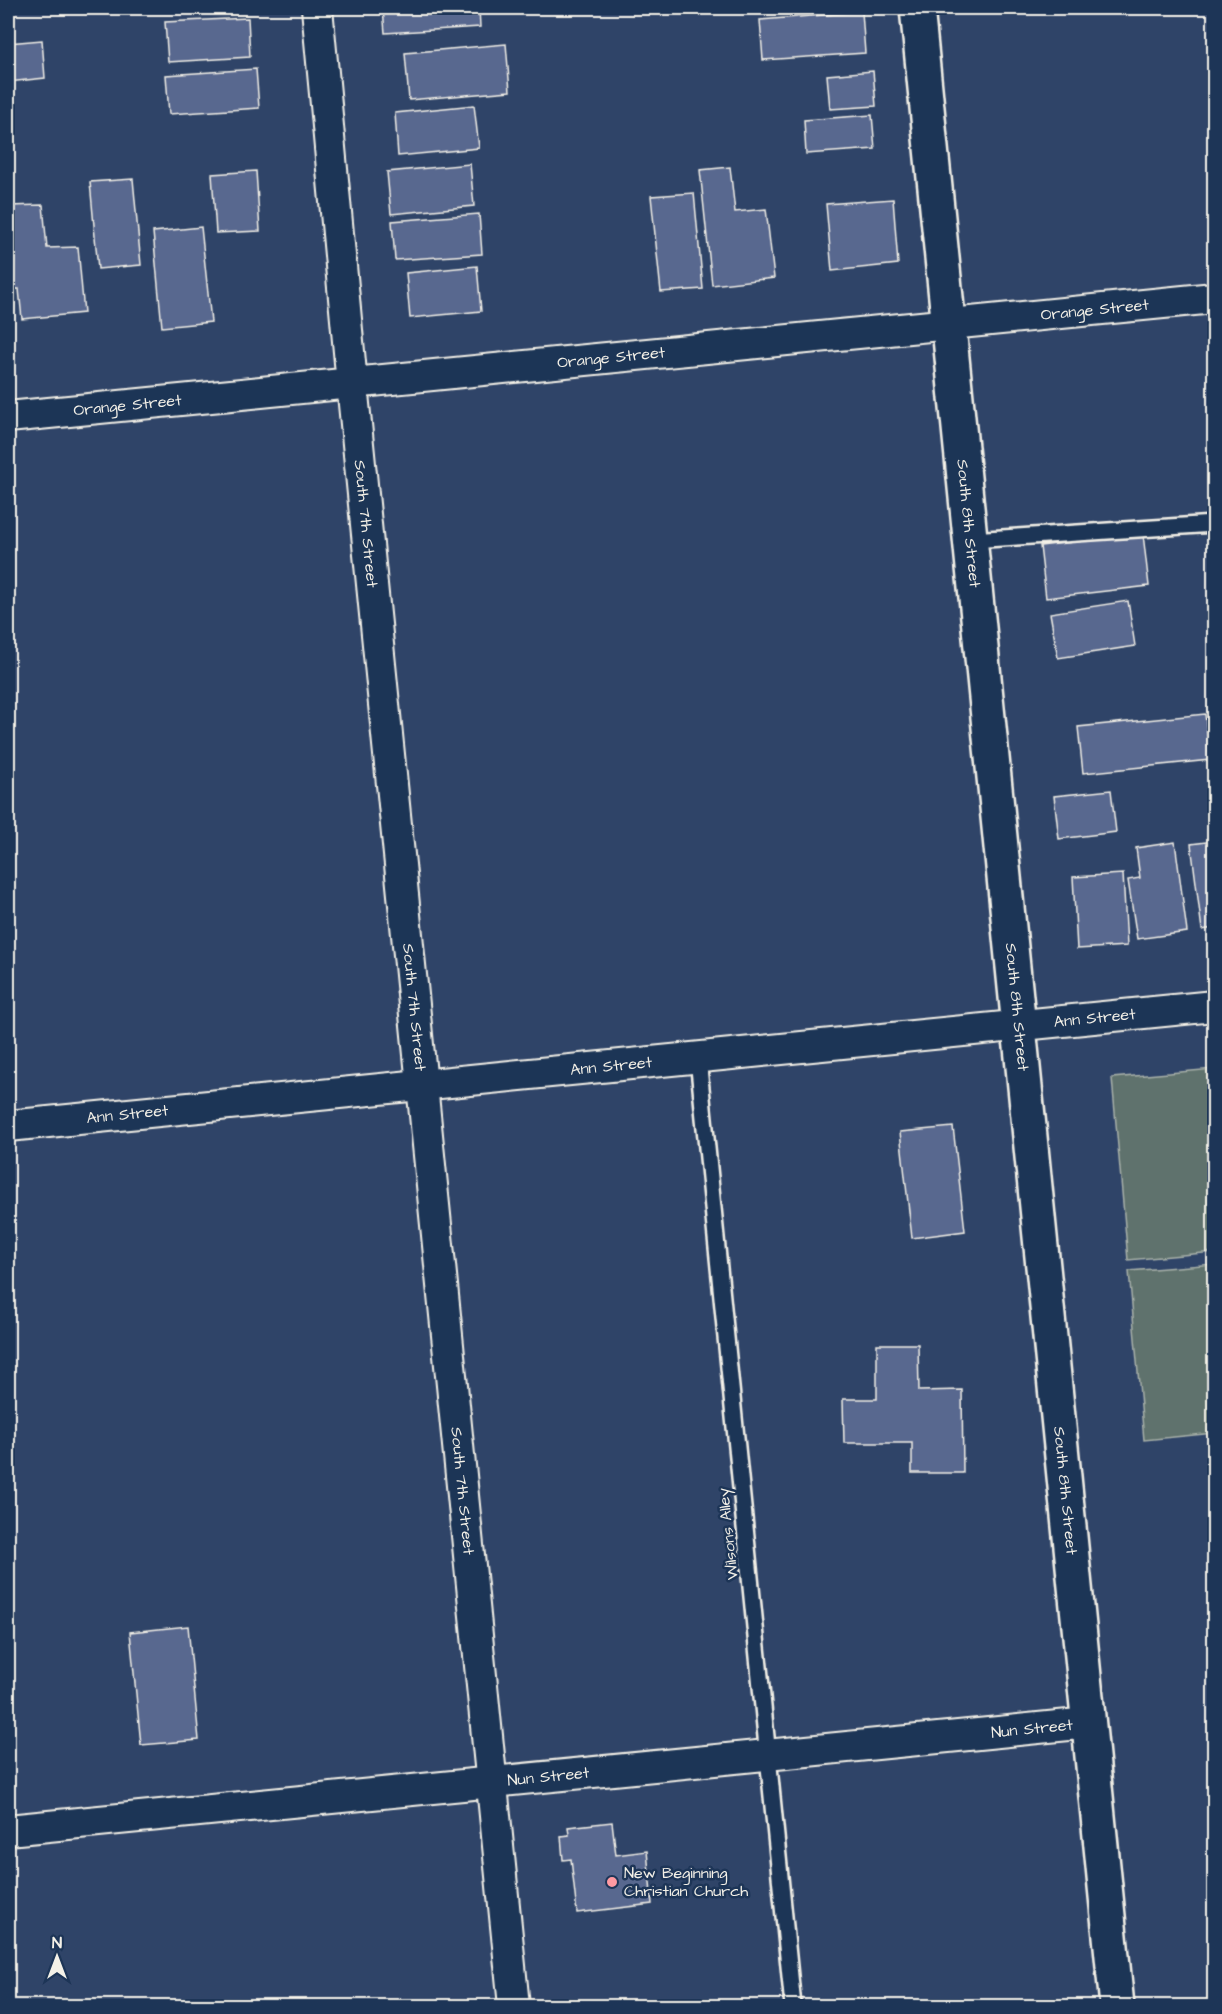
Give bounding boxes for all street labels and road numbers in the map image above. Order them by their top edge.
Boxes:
street label: Orange Street [1040,293,1150,326]
street label: Orange Street [556,341,667,374]
street label: Orange Street [72,389,183,421]
street label: South 8th Street [951,458,986,589]
street label: South 7th Street [349,459,383,589]
street label: South 7th Street [397,942,432,1073]
street label: South 8th Street [1000,942,1034,1073]
street label: Ann Street [1053,1003,1137,1033]
street label: Ann Street [569,1051,653,1081]
street label: Ann Street [86,1099,170,1129]
street label: South 8th Street [1048,1425,1083,1556]
street label: South 7th Street [445,1426,480,1556]
street label: Wilsons Alley [712,1487,745,1581]
street label: Nun Street [990,1714,1074,1744]
street label: Nun Street [507,1761,591,1791]

